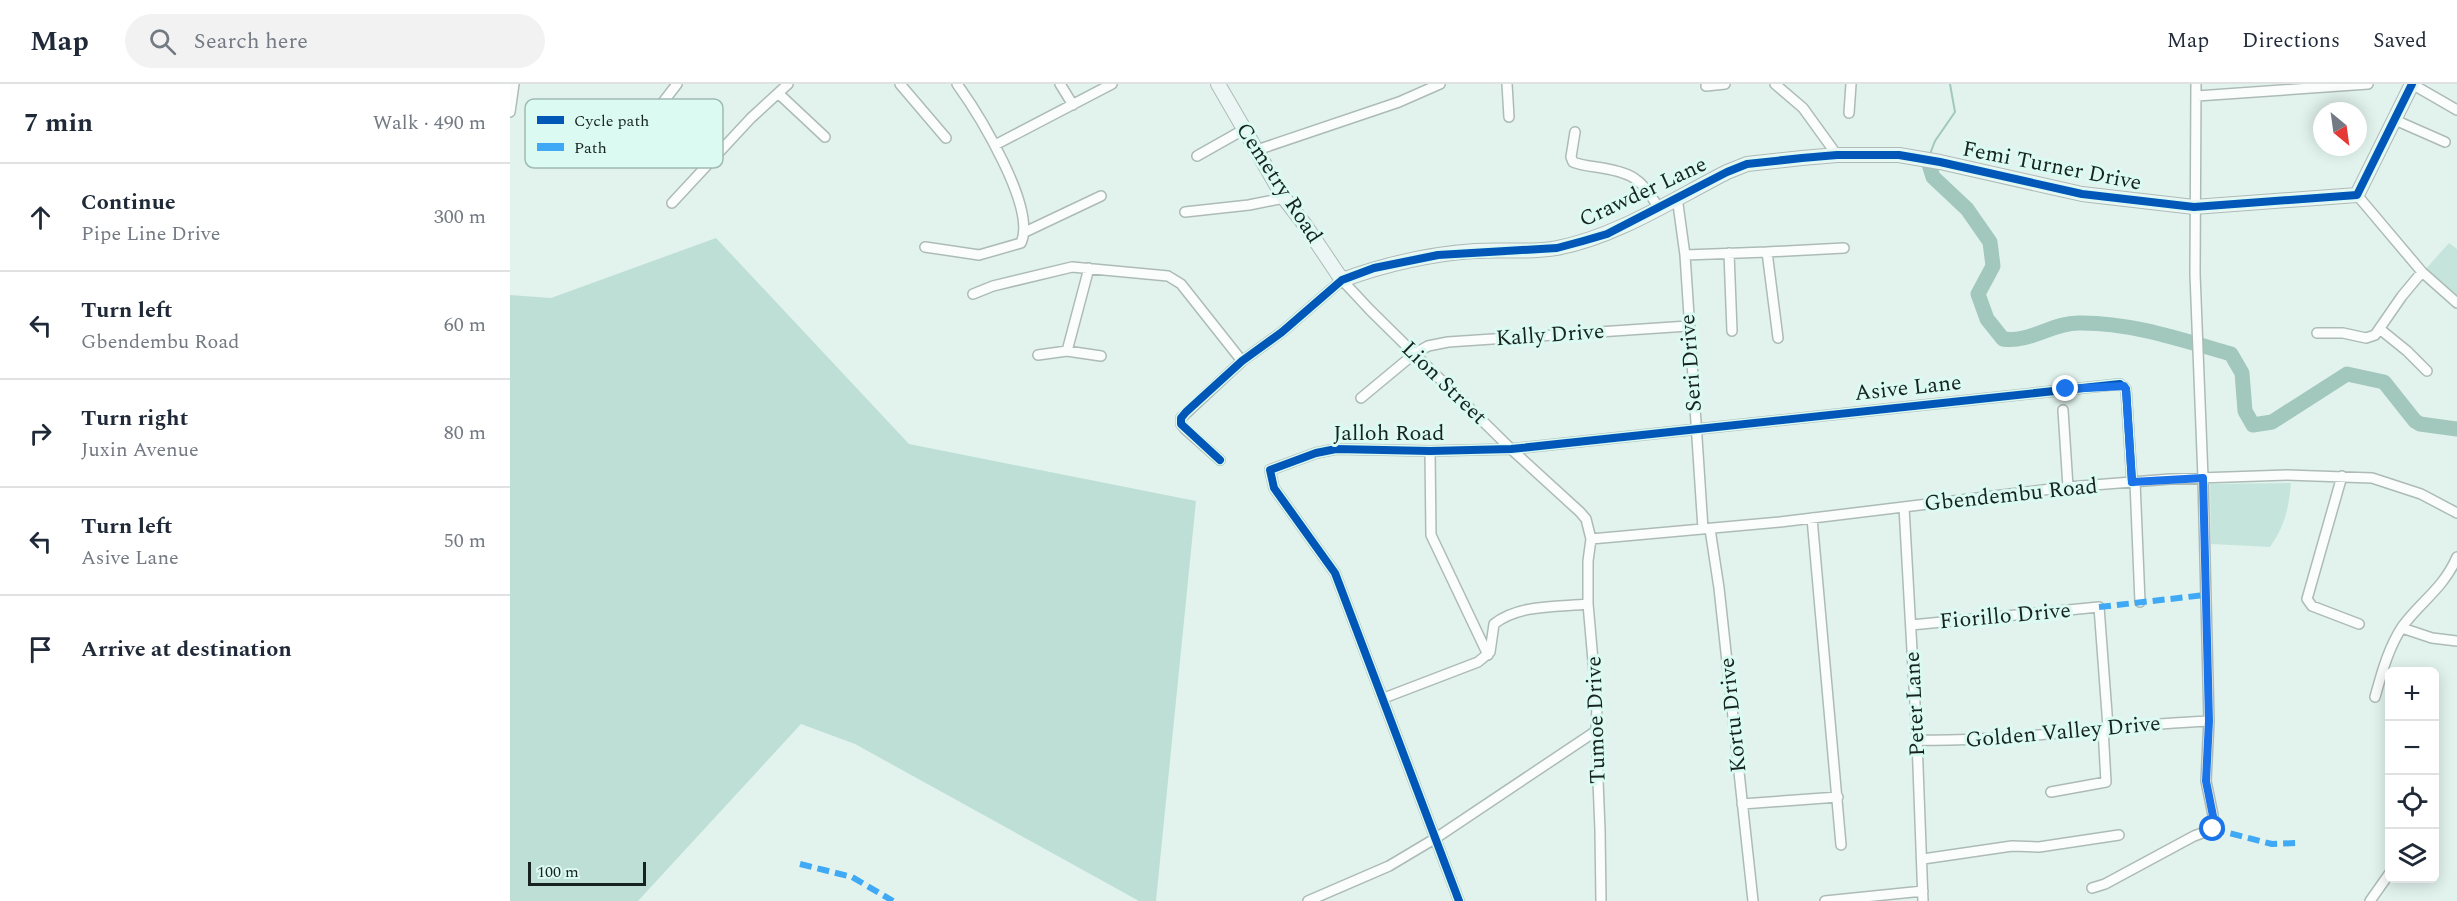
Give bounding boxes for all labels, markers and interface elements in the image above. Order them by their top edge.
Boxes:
search box [125,14,545,68]
text: Map [30,20,89,63]
icon: search [146,25,179,58]
text: Search here [194,25,308,58]
text: Map [2167,25,2209,57]
text: Directions [2242,25,2340,57]
text: Saved [2373,25,2427,57]
legend [525,99,723,168]
north arrow [2313,102,2367,156]
text: 7 min [24,103,93,143]
text: Walk · 490 m [373,108,486,138]
text: Cycle path [574,109,649,133]
street label: Cemetry Road [1227,116,1331,250]
street label: Femi Turner Drive [1960,132,2144,200]
text: Path [574,136,607,160]
street label: Crawder Lane [1574,148,1712,236]
text: Continue [81,186,176,219]
icon: ahead [24,201,57,234]
text: 300 m [434,202,486,232]
text: Pipe Line Drive [81,219,220,249]
text: Turn left [81,294,173,327]
icon: left [24,309,57,342]
text: 60 m [444,310,486,340]
street label: Seri Drive [1671,313,1711,413]
street label: Kally Drive [1495,315,1605,355]
text: Gbendembu Road [81,327,239,357]
street label: Lion Street [1393,333,1495,433]
street label: Asive Lane [1853,366,1963,410]
route end [2052,375,2078,401]
text: Turn right [81,402,188,435]
icon: right [24,417,57,450]
street label: Jalloh Road [1333,417,1445,450]
text: 80 m [444,418,486,448]
text: Juxin Avenue [81,435,199,465]
street label: Gbendembu Road [1923,469,2099,521]
text: Turn left [81,510,173,543]
icon: left [24,525,57,558]
text: 50 m [444,526,486,556]
text: Asive Lane [81,543,179,573]
street label: Fiorillo Drive [1938,594,2072,638]
icon: arrive [24,633,57,666]
text: Arrive at destination [81,633,292,666]
street label: Peter Lane [1896,651,1934,757]
street label: Tumoe Drive [1577,656,1615,784]
street label: Kortu Drive [1711,656,1755,774]
map controls [2385,667,2439,883]
button: + [2385,667,2439,721]
street label: Golden Valley Drive [1964,707,2162,757]
button: − [2385,721,2439,775]
button: locate [2385,775,2439,829]
route start [2199,815,2225,841]
button: layers [2385,829,2439,883]
scale bar [528,859,646,886]
text: 100 m [537,860,579,884]

